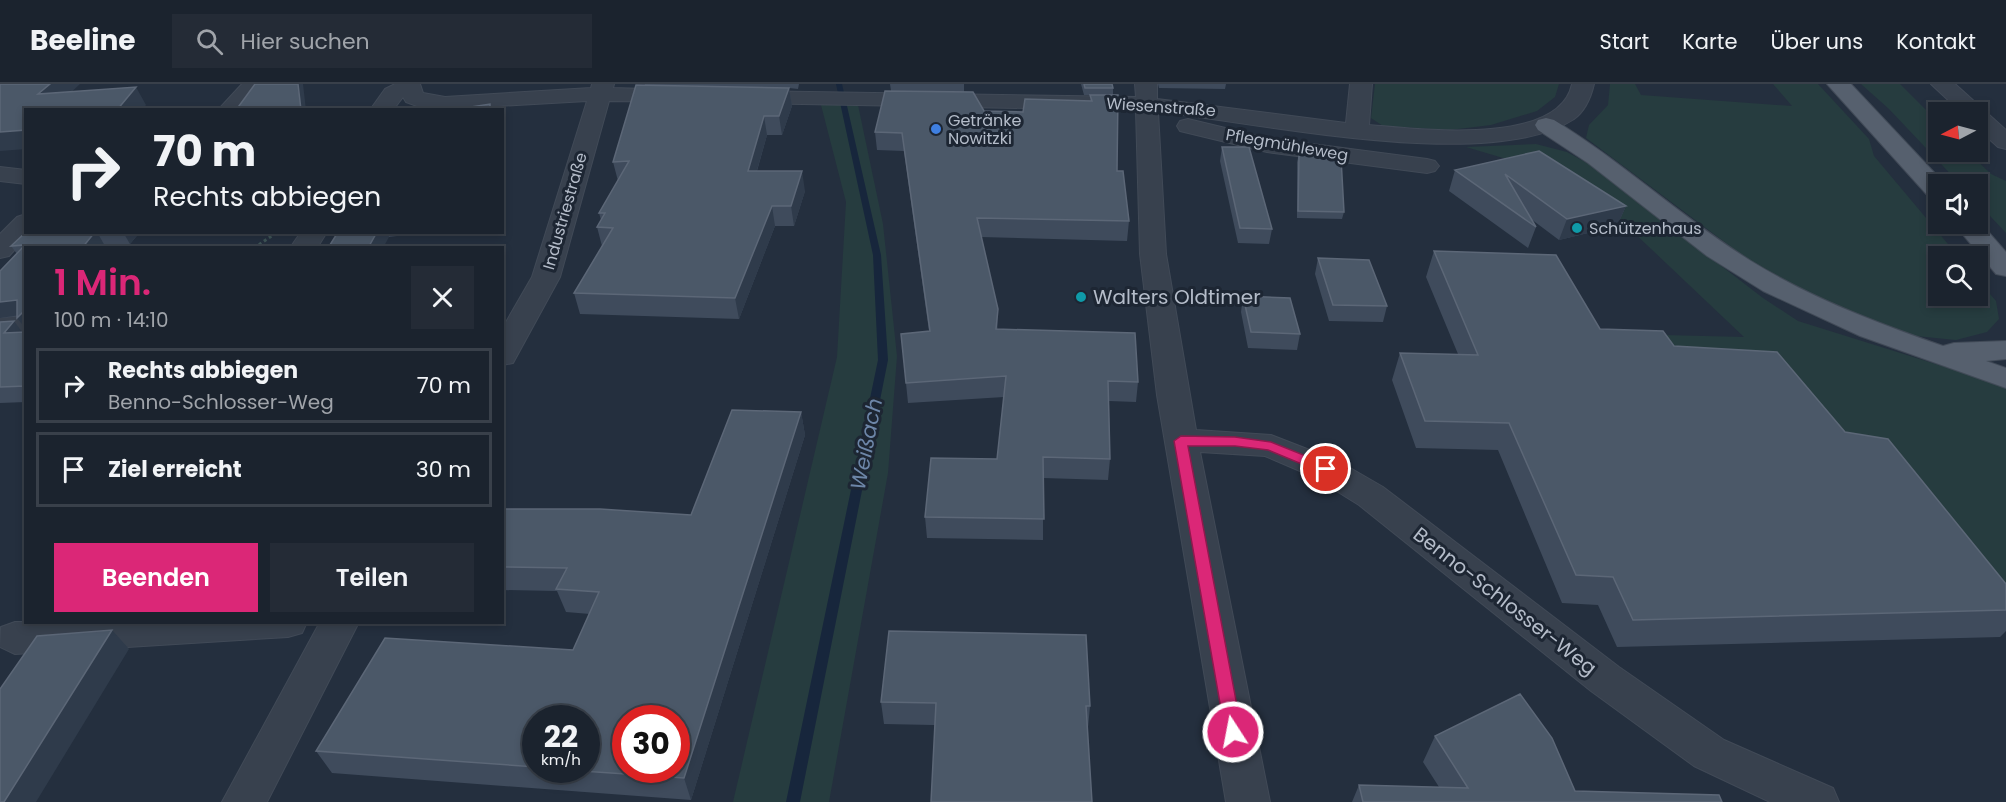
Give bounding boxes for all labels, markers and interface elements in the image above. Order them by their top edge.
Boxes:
search box [172,14,592,68]
text: Beeline [30,21,136,60]
icon: search [193,25,226,58]
text: Hier suchen [241,26,370,57]
text: Start [1600,27,1649,56]
text: Karte [1682,27,1738,56]
text: Über uns [1771,27,1863,56]
text: Kontakt [1896,27,1976,56]
street label: Wiesenstraße [1105,92,1217,122]
north arrow [1928,102,1988,162]
map controls [1928,102,1988,306]
place label: Getränke Nowitzki [948,109,1021,150]
text: 70 m [153,122,256,181]
marker: Getränke Nowitzki [929,122,943,136]
street label: Pflegmühleweg [1224,123,1350,167]
icon: right [54,132,132,210]
street label: Industriestraße [537,150,593,272]
button: sound [1928,174,1988,234]
text: Rechts abbiegen [153,178,381,215]
place label: Schützenhaus [1589,217,1702,240]
marker: Schützenhaus [1570,221,1584,235]
button: search [1928,246,1988,306]
text: 1 Min. [54,257,151,308]
button: close [411,266,474,329]
place label: Walters Oldtimer [1093,283,1261,311]
marker: Walters Oldtimer [1074,290,1088,304]
text: 100 m · 14:10 [54,306,169,334]
text: Rechts abbiegen [108,355,298,386]
icon: right [57,369,90,402]
text: 70 m [417,370,471,401]
text: Benno-Schlosser-Weg [108,388,334,416]
water label: Weißach [843,396,889,492]
pin [1300,443,1351,494]
icon: arrive [1309,452,1342,485]
icon: arrive [57,453,90,486]
text: Ziel erreicht [108,454,242,485]
text: 30 m [416,454,471,485]
street label: Benno-Schlosser-Weg [1407,520,1603,682]
button: Beenden [54,543,258,612]
button: Teilen [270,543,474,612]
position arrow [1201,700,1265,764]
speed limit sign: 30 [612,705,690,783]
text: 22 [544,715,578,758]
text: km/h [541,749,581,770]

